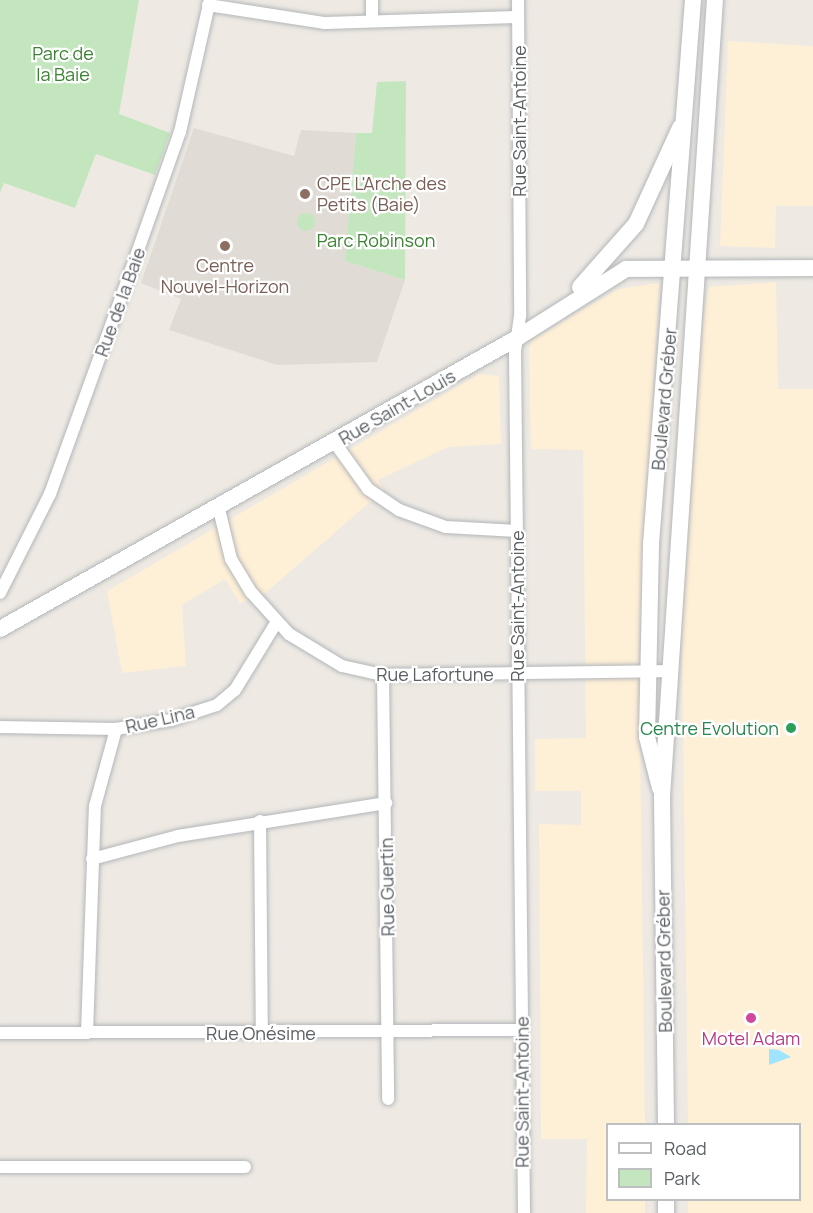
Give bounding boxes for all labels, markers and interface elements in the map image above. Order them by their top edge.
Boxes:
park label: Parc de la Baie [32,43,94,86]
street label: Rue Saint-Antoine [508,45,530,197]
place label: CPE L'Arche des Petits (Baie) [317,173,446,216]
marker: CPE L'Arche des Petits (Baie) [298,187,312,201]
park label: Parc Robinson [317,229,435,251]
marker: Centre Nouvel-Horizon [218,239,232,253]
street label: Rue de la Baie [90,245,150,359]
place label: Centre Nouvel-Horizon [161,255,289,298]
street label: Boulevard Gréber [647,327,681,471]
street label: Rue Saint-Louis [335,365,459,449]
street label: Rue Saint-Antoine [506,530,528,682]
street label: Rue Lafortune [376,663,494,685]
street label: Rue Lina [123,701,197,737]
place label: Centre Evolution [640,717,779,739]
marker: Centre Evolution [784,721,798,735]
street label: Rue Guertin [375,837,399,937]
street label: Boulevard Gréber [652,889,676,1033]
marker: Motel Adam [744,1011,758,1025]
street label: Rue Saint-Antoine [511,1016,533,1168]
street label: Rue Onésime [206,1022,316,1044]
place label: Motel Adam [702,1027,800,1049]
legend [606,1123,801,1201]
text: Road [664,1136,707,1160]
text: Park [664,1166,700,1190]

